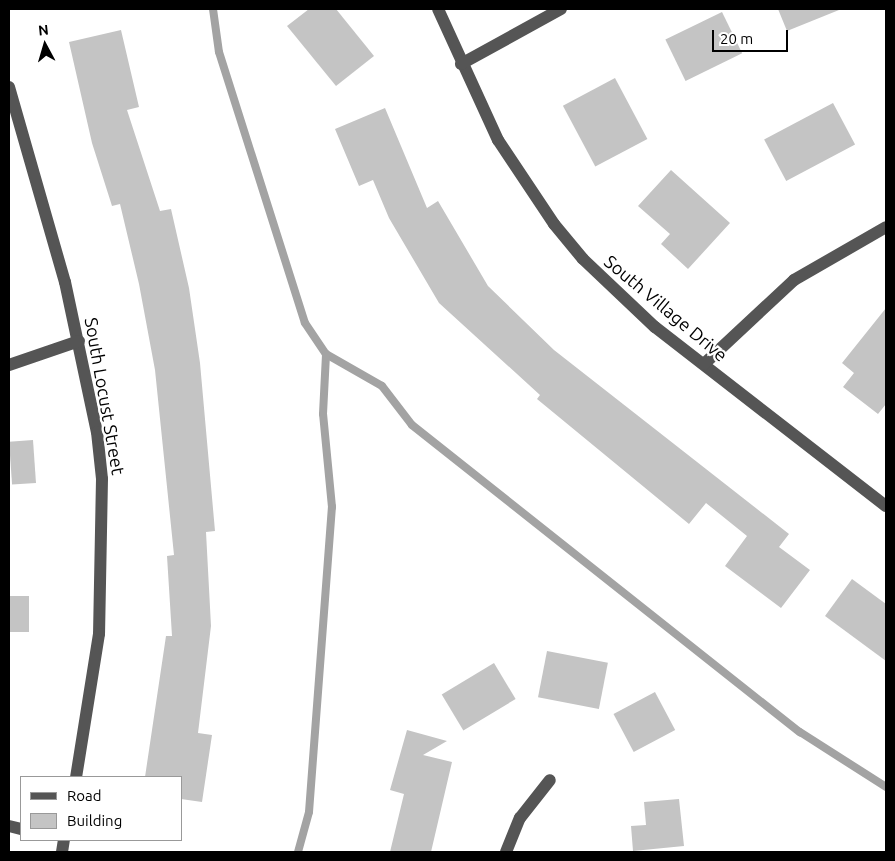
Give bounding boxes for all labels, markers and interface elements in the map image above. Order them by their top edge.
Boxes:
north arrow [20,20,70,70]
scale bar [715,20,791,52]
text: N [37,22,49,39]
text: 20 m [720,30,753,47]
street label: South Village Drive [600,250,732,366]
street label: South Locust Street [81,316,129,476]
legend [20,776,182,841]
text: Road [67,787,102,804]
text: Building [67,812,122,829]

